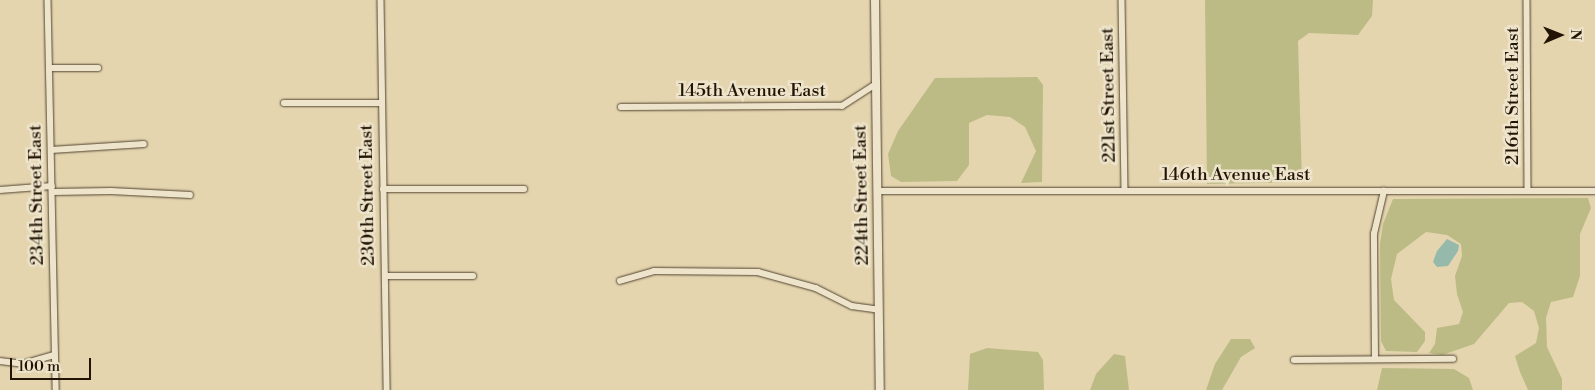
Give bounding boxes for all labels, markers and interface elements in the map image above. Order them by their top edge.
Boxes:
north arrow [1535,10,1585,60]
street label: 221st Street East [1097,27,1121,163]
street label: 216th Street East [1502,27,1524,165]
text: N [1566,29,1584,40]
street label: 145th Avenue East [678,80,826,102]
street label: 234th Street East [25,124,49,266]
street label: 230th Street East [356,124,380,266]
street label: 224th Street East [850,124,874,266]
street label: 146th Avenue East [1162,164,1310,186]
scale bar [12,348,94,380]
text: 100 m [18,357,60,376]

